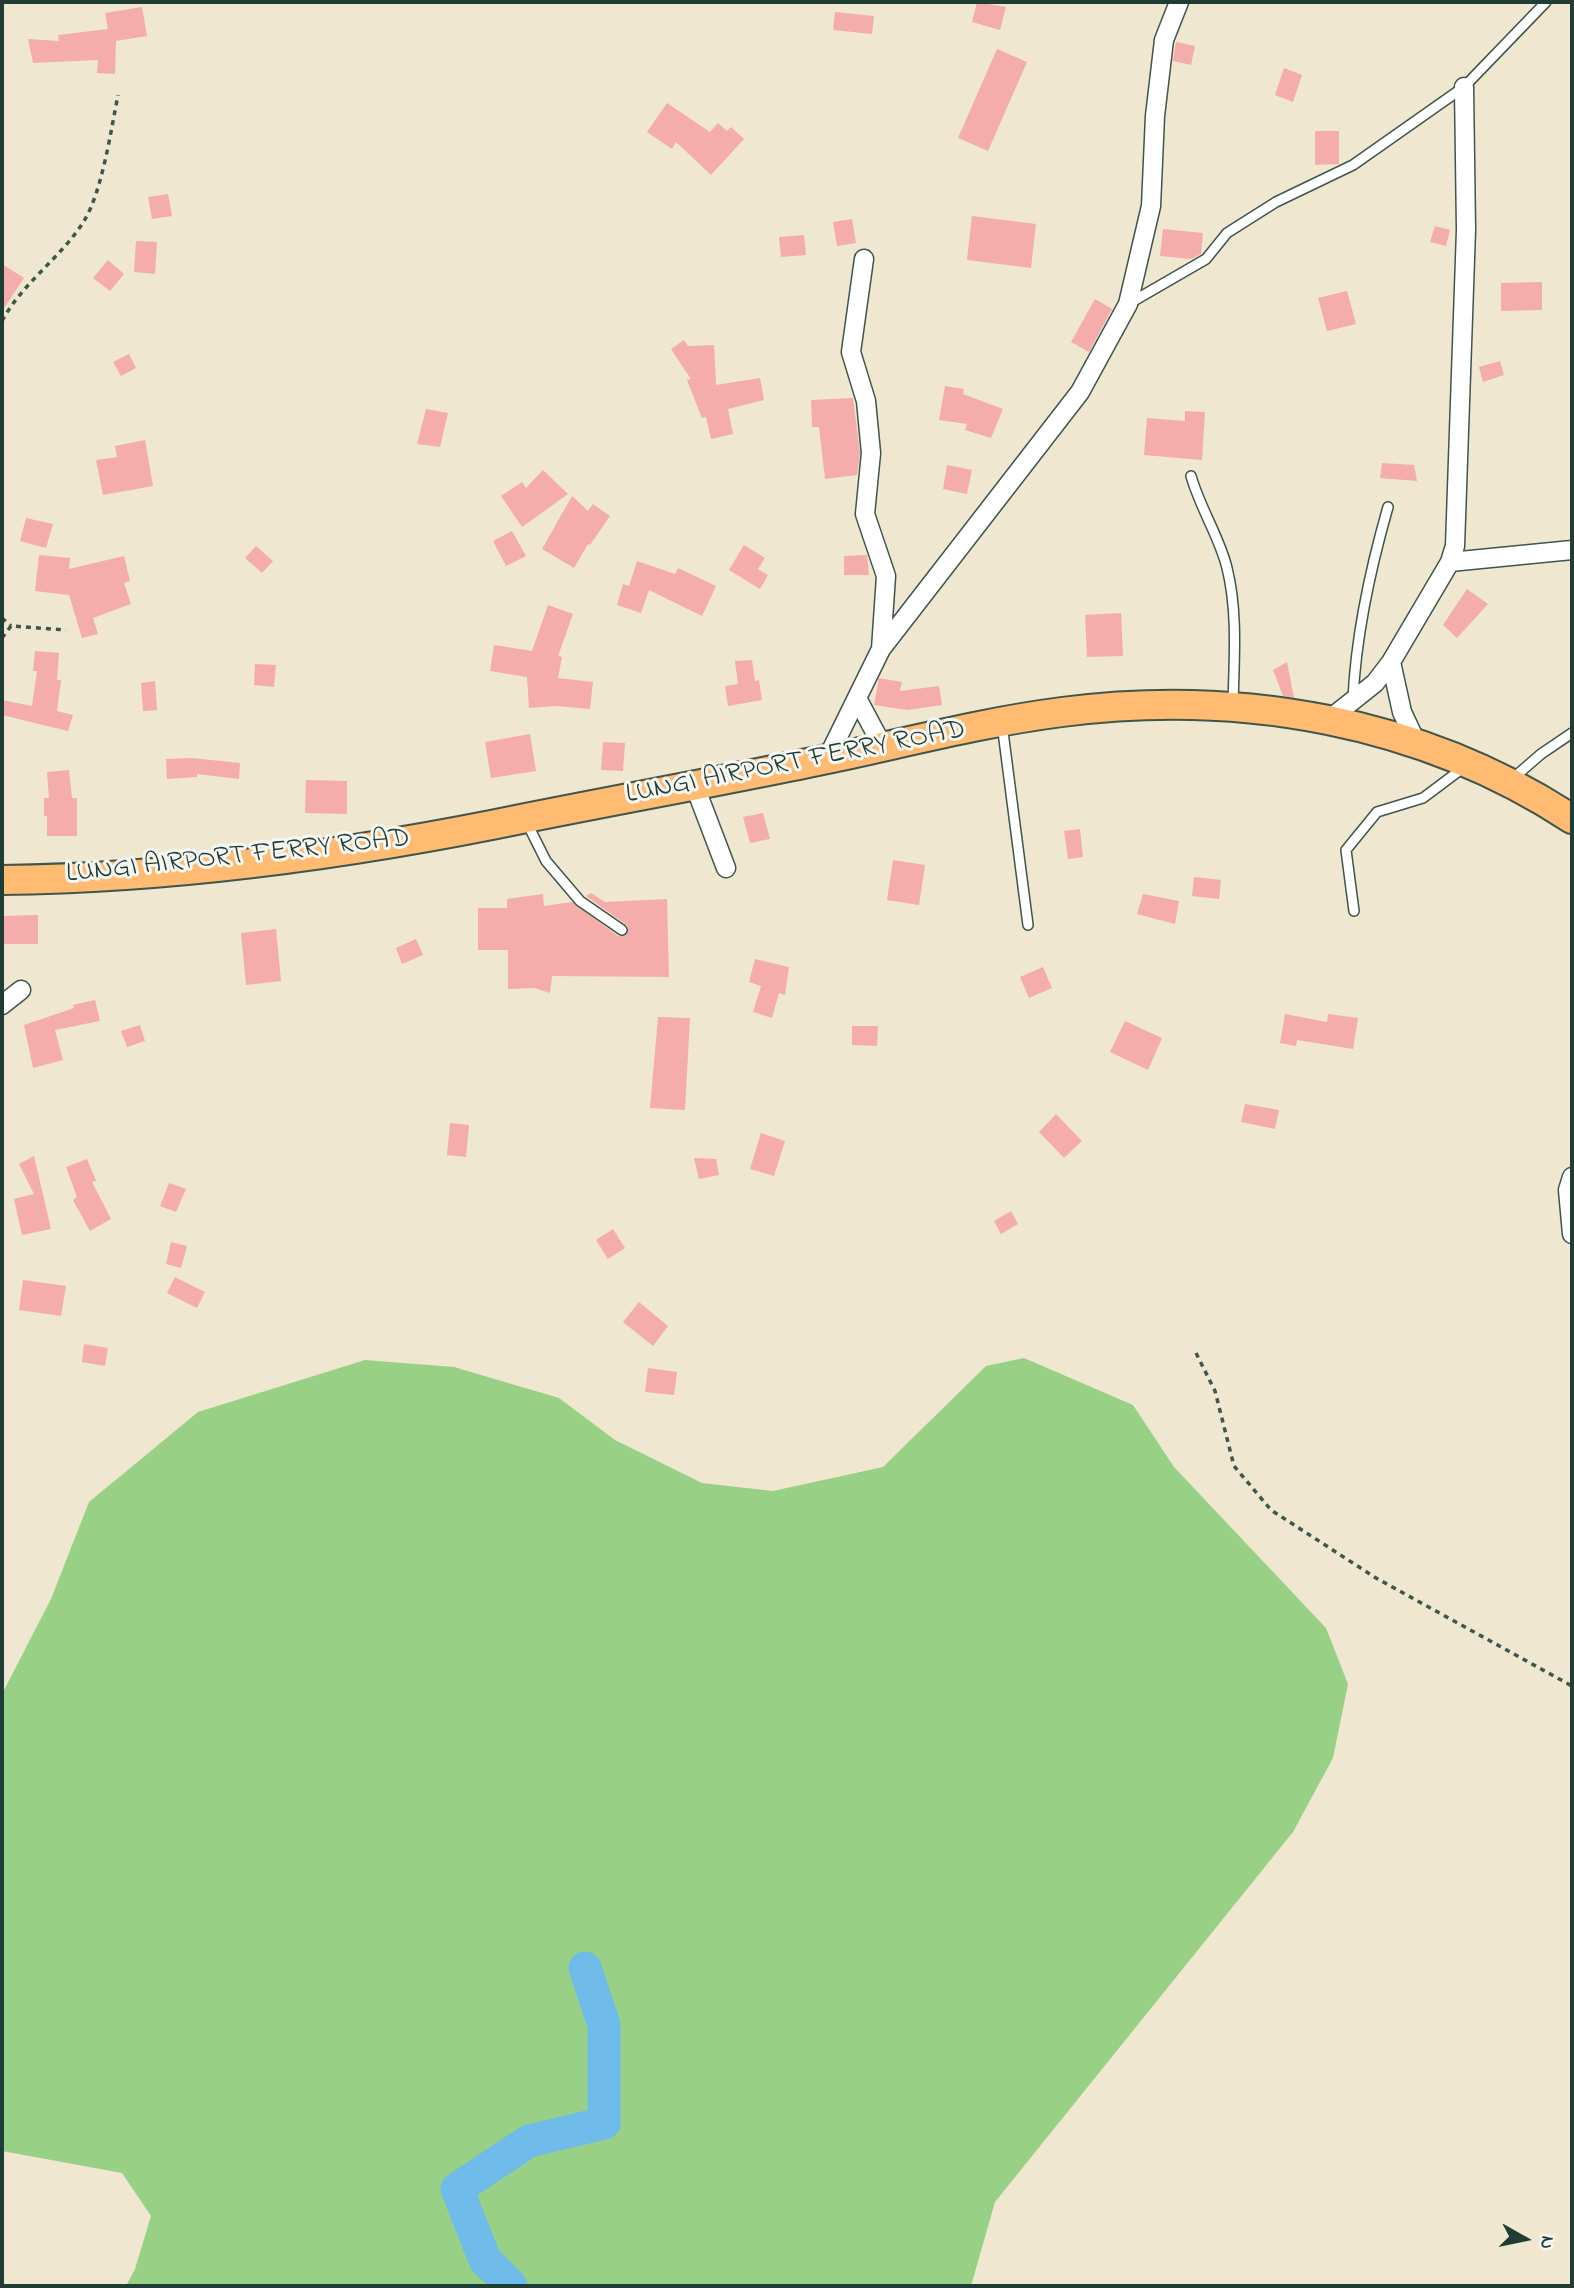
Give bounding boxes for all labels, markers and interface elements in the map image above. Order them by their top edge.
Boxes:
street label: LUNGI AIRPORT FERRY ROAD [623,715,969,813]
street label: LUNGI AIRPORT FERRY ROAD [65,823,411,893]
north arrow [1490,2204,1560,2274]
text: N [1532,2234,1561,2251]

